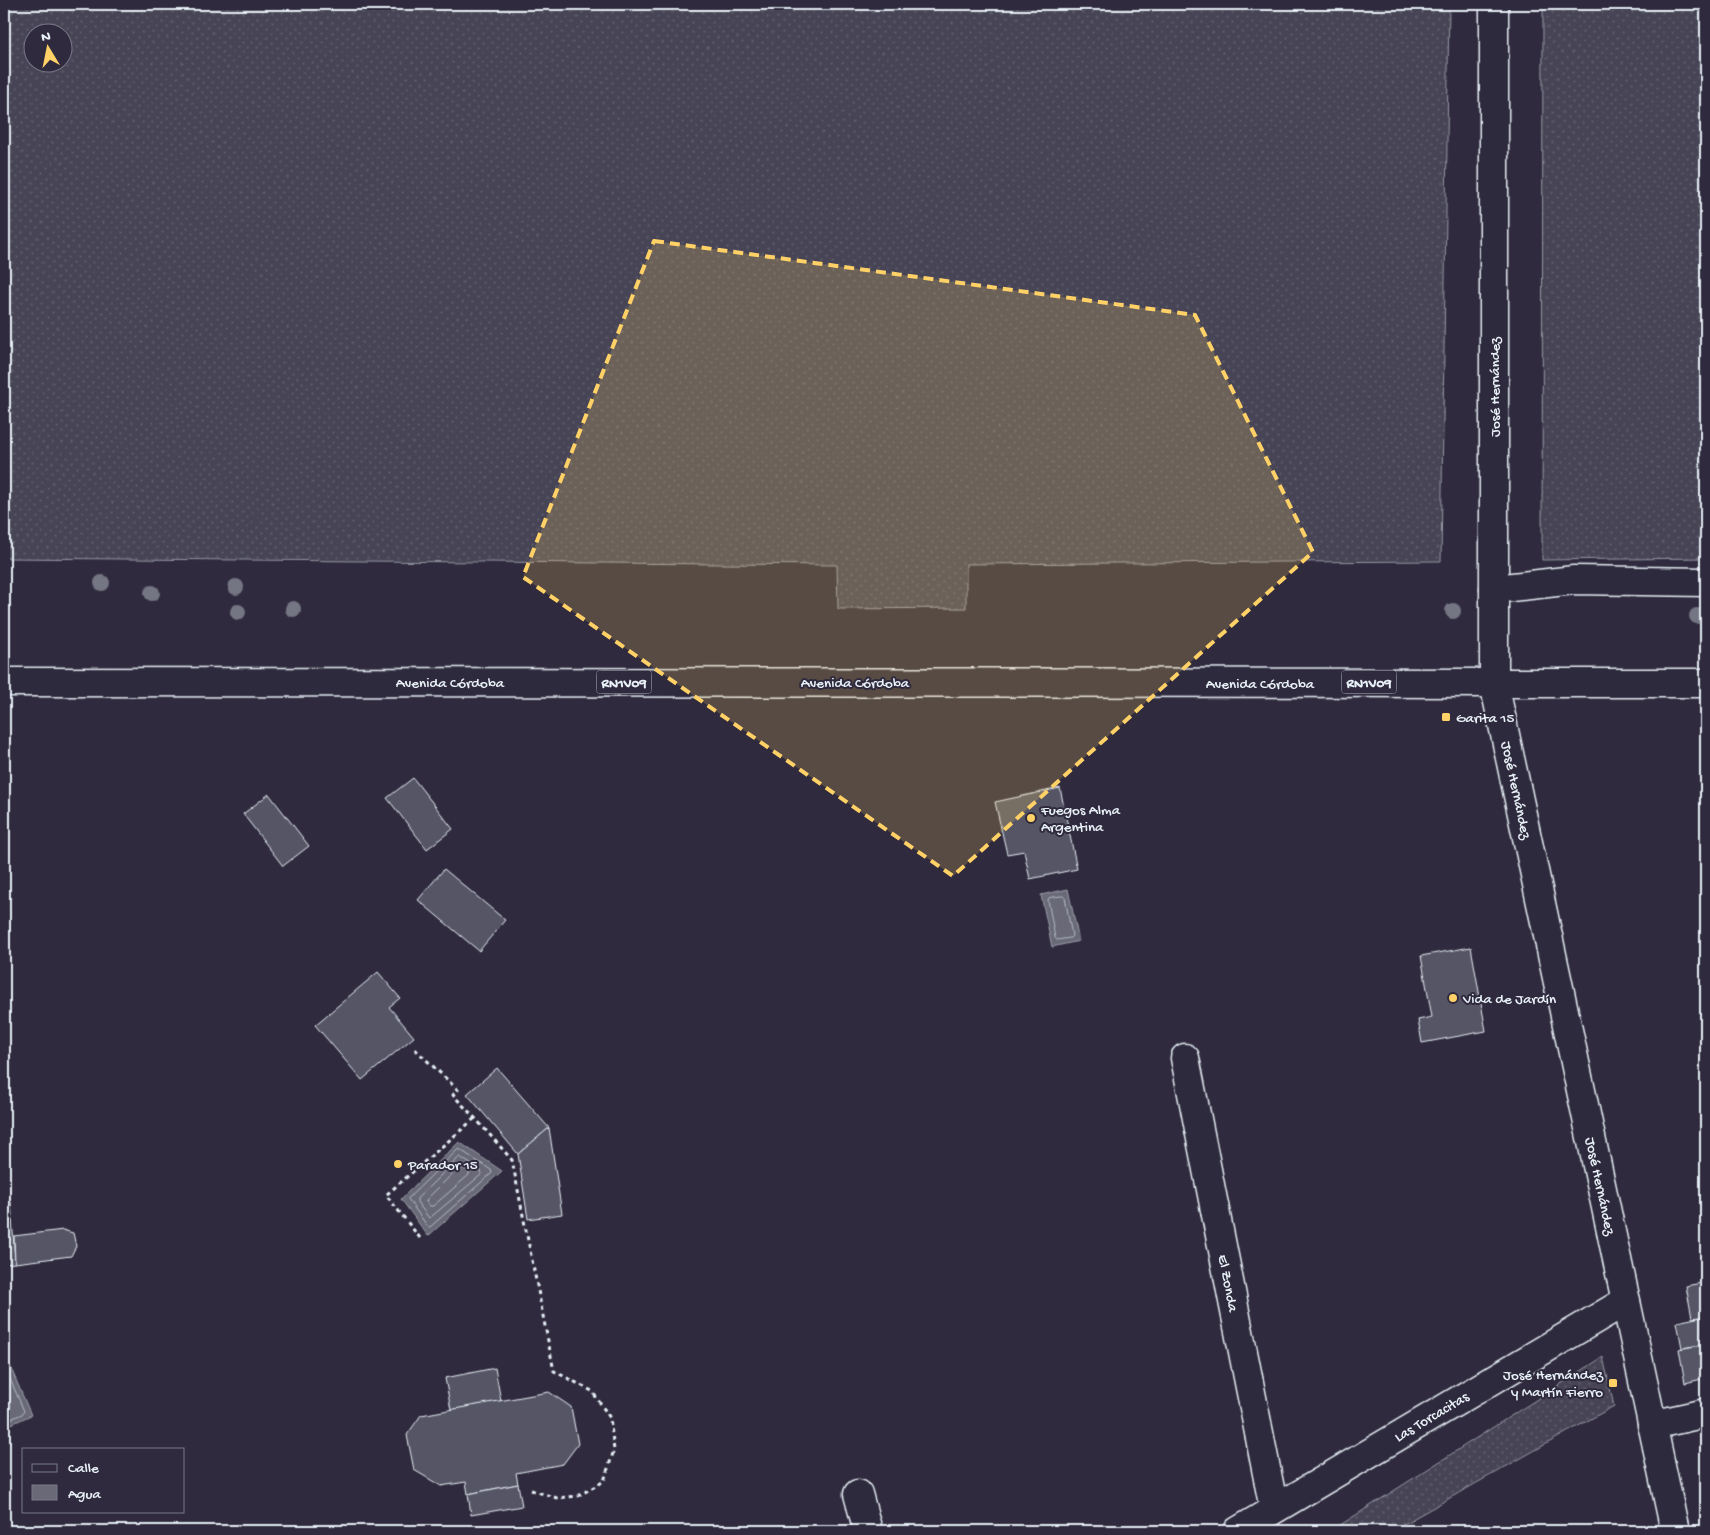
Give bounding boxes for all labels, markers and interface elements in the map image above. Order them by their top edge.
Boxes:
north arrow [22,22,72,72]
text: N [40,28,52,47]
street label: José Hernández [1487,337,1505,437]
road number: RN1V09 [596,670,652,694]
road number: RN1V09 [1342,670,1396,694]
street label: Avenida Córdoba [396,675,505,693]
street label: Avenida Córdoba [801,675,910,693]
street label: Avenida Córdoba [1206,676,1315,694]
place label: Garita 15 [1456,710,1514,728]
marker: Garita 15 [1440,711,1452,723]
street label: José Hernández [1496,740,1534,842]
place label: Fuegos Alma Argentina [1040,802,1121,837]
marker: Fuegos Alma Argentina [1025,812,1037,824]
place label: Vida de Jardín [1462,991,1556,1009]
marker: Vida de Jardín [1447,992,1459,1004]
street label: José Hernández [1580,1136,1618,1238]
place label: Parador 15 [407,1157,478,1175]
marker: Parador 15 [392,1158,404,1170]
street label: El Zonda [1213,1253,1242,1314]
place label: José Hernández y Martín Fierro [1503,1367,1603,1402]
marker: José Hernández y Martín Fierro [1607,1377,1619,1389]
street label: Las Torcacitas [1392,1388,1473,1447]
legend [22,1448,185,1512]
text: Calle [68,1460,99,1478]
text: Agua [68,1486,101,1504]

